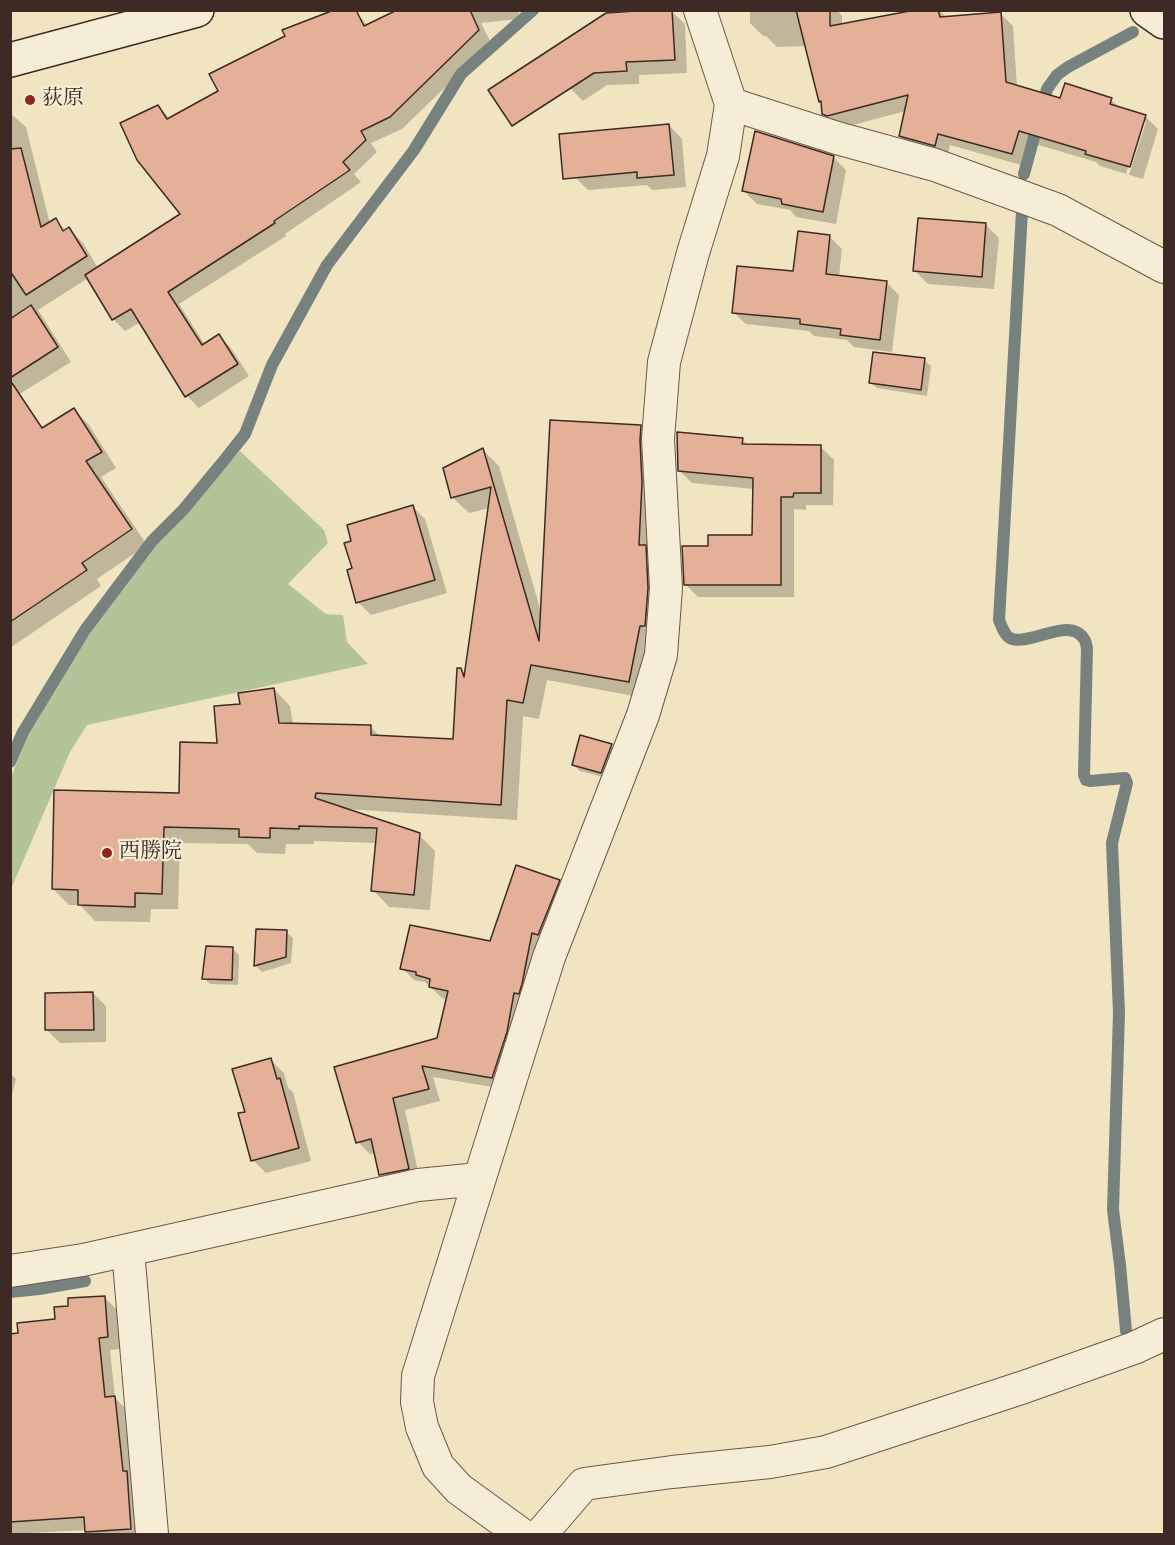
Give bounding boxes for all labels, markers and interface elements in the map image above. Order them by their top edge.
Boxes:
place label: 荻原 [42,87,84,113]
marker: 荻原 [23,93,37,107]
place label: 西勝院 [119,840,182,866]
marker: 西勝院 [100,846,114,860]

